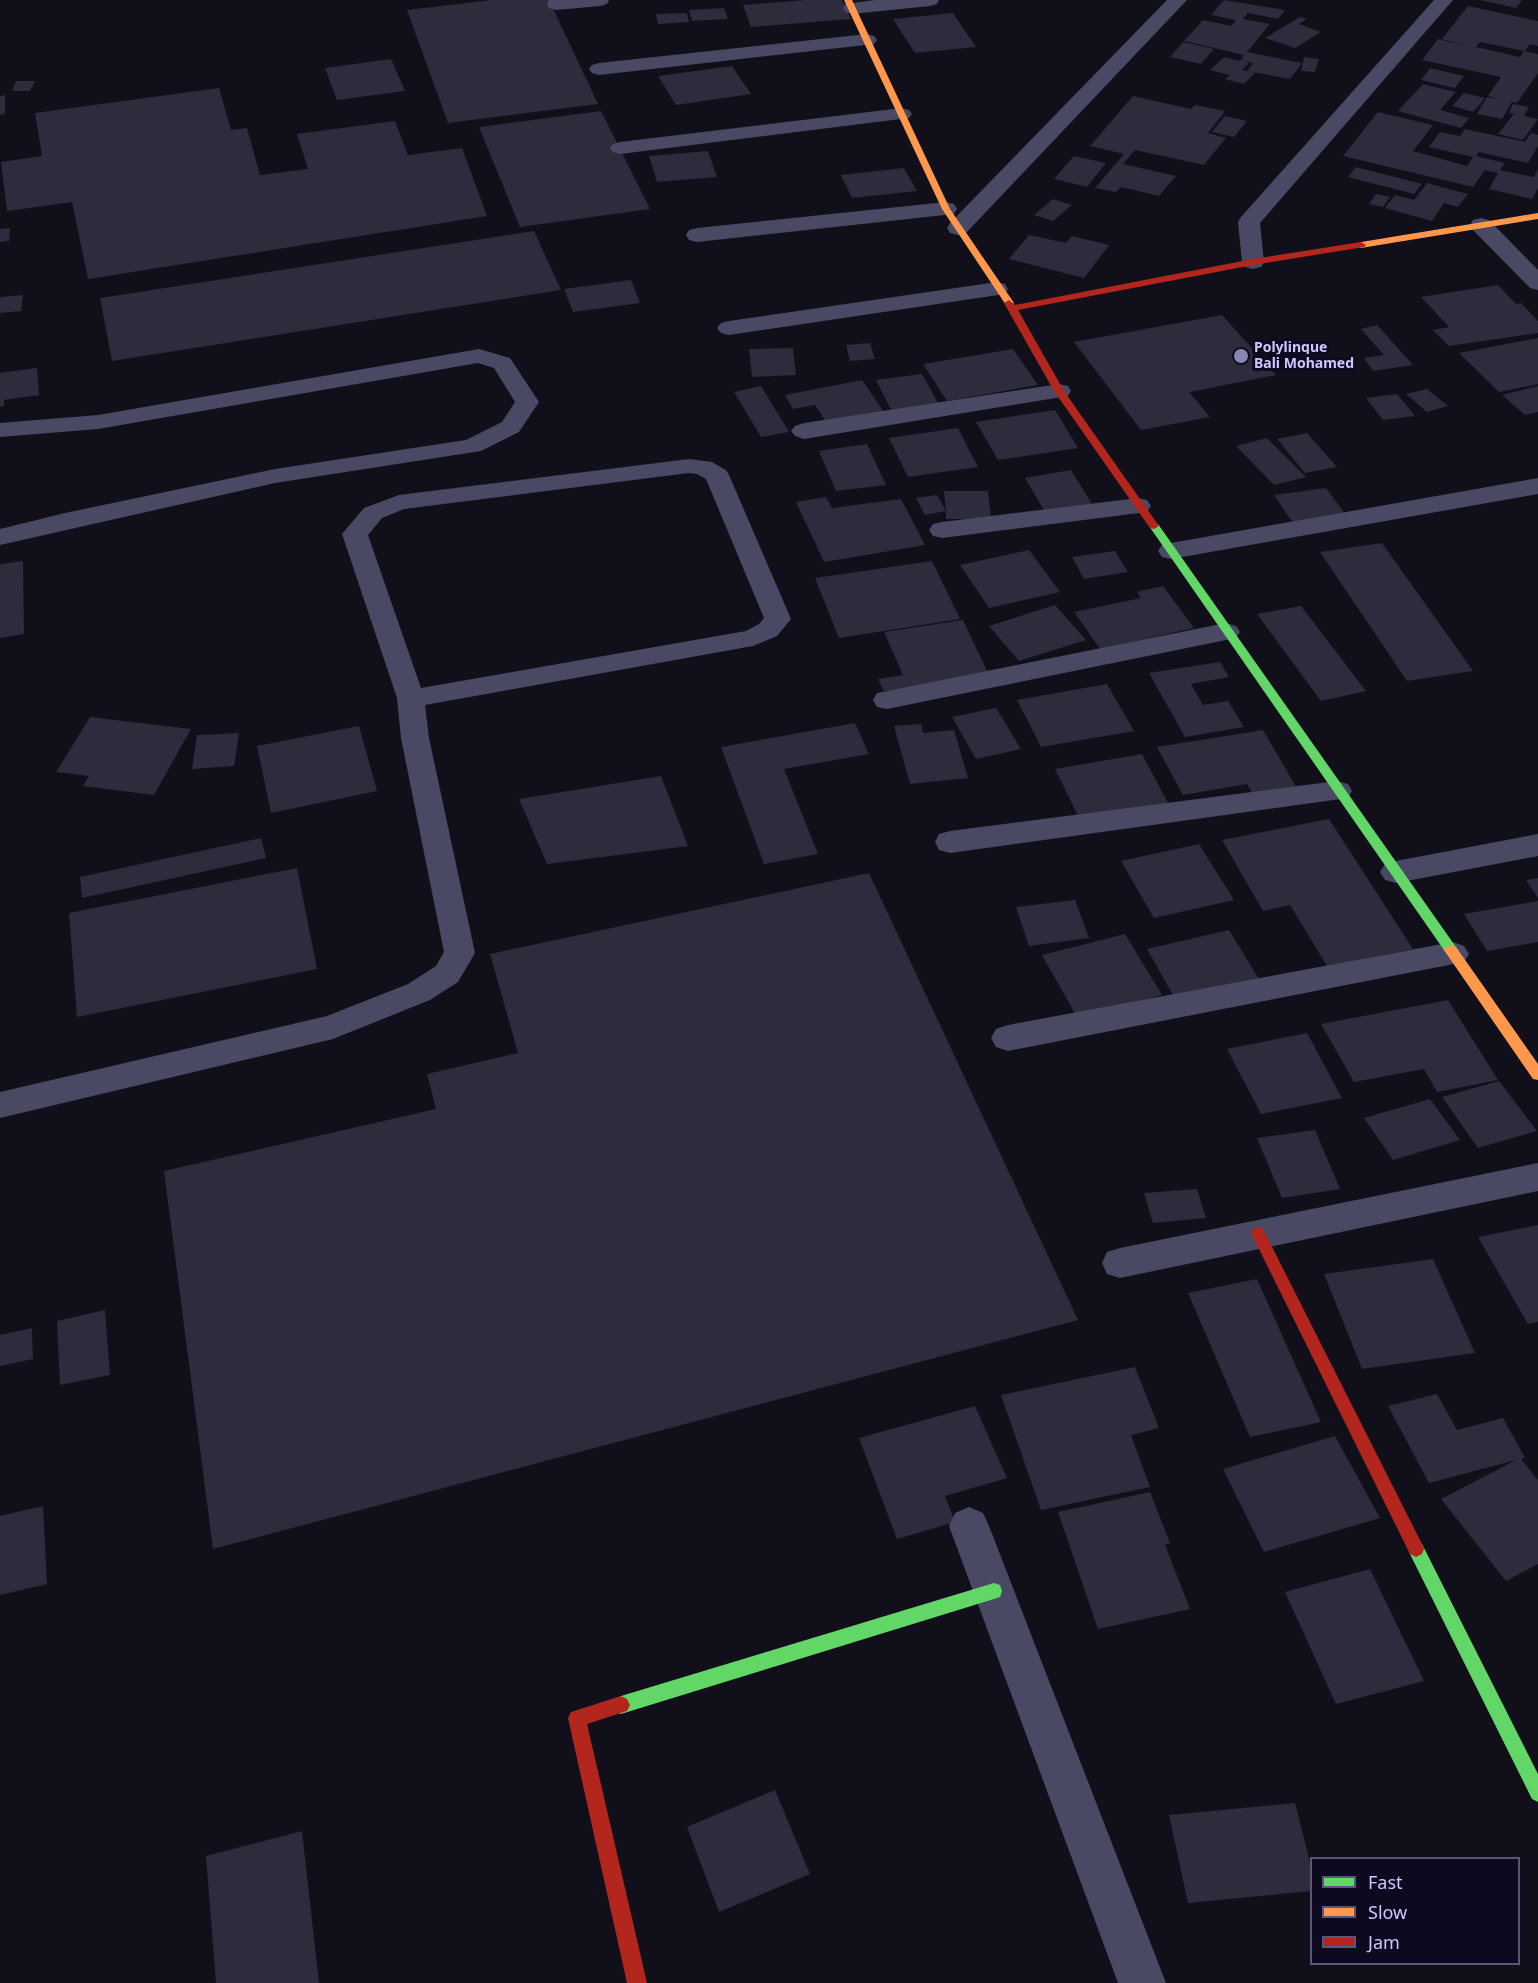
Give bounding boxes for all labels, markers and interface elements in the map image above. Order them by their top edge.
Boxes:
place label: Polylinque Bali Mohamed [1254,340,1354,372]
marker: Polylinque Bali Mohamed [1232,347,1250,365]
legend [1310,1857,1520,1965]
text: Fast [1368,1870,1403,1894]
text: Slow [1368,1900,1407,1924]
text: Jam [1368,1930,1400,1954]

